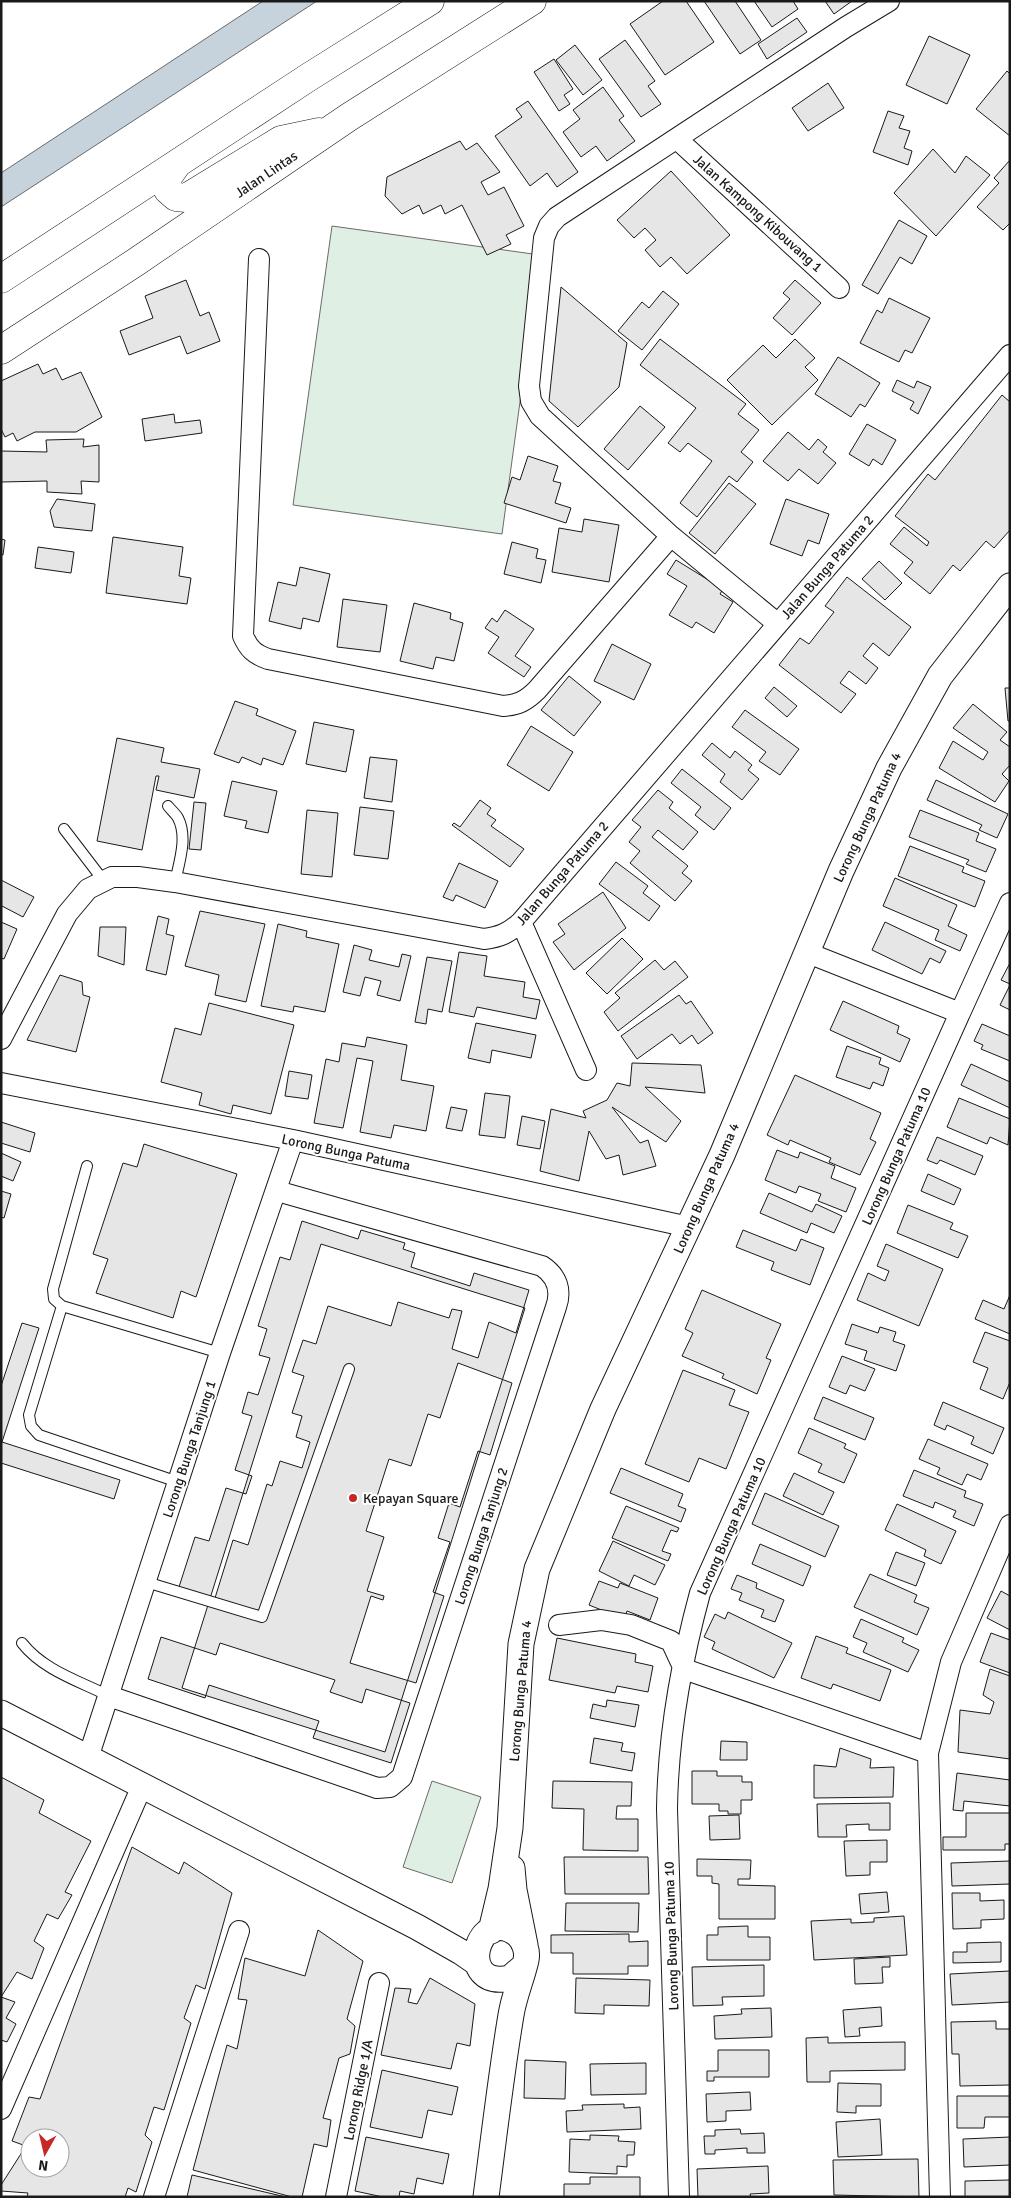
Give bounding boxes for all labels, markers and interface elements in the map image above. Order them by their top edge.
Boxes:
street label: Jalan Lintas [232,147,301,201]
street label: Jalan Kampong Kibouvang 1 [690,151,826,276]
street label: Jalan Bunga Patuma 2 [778,512,877,623]
street label: Lorong Bunga Patuma 4 [830,749,905,885]
street label: Jalan Bunga Patuma 2 [513,818,612,929]
street label: Lorong Bunga Patuma 10 [858,1084,935,1228]
street label: Lorong Bunga Patuma 4 [670,1120,743,1256]
street label: Lorong Bunga Patuma [280,1131,412,1174]
street label: Lorong Bunga Tanjung 1 [159,1378,220,1520]
street label: Lorong Bunga Patuma 10 [693,1454,770,1598]
street label: Lorong Bunga Tanjung 2 [451,1465,512,1607]
place label: Kepayan Square [363,1490,458,1507]
marker: Kepayan Square [347,1492,359,1504]
street label: Lorong Bunga Patuma 4 [506,1619,535,1762]
street label: Lorong Bunga Patuma 10 [660,1861,683,2011]
street label: Lorong Ridge 1/A [340,2038,377,2142]
north arrow [20,2128,70,2178]
text: N [37,2156,49,2174]

